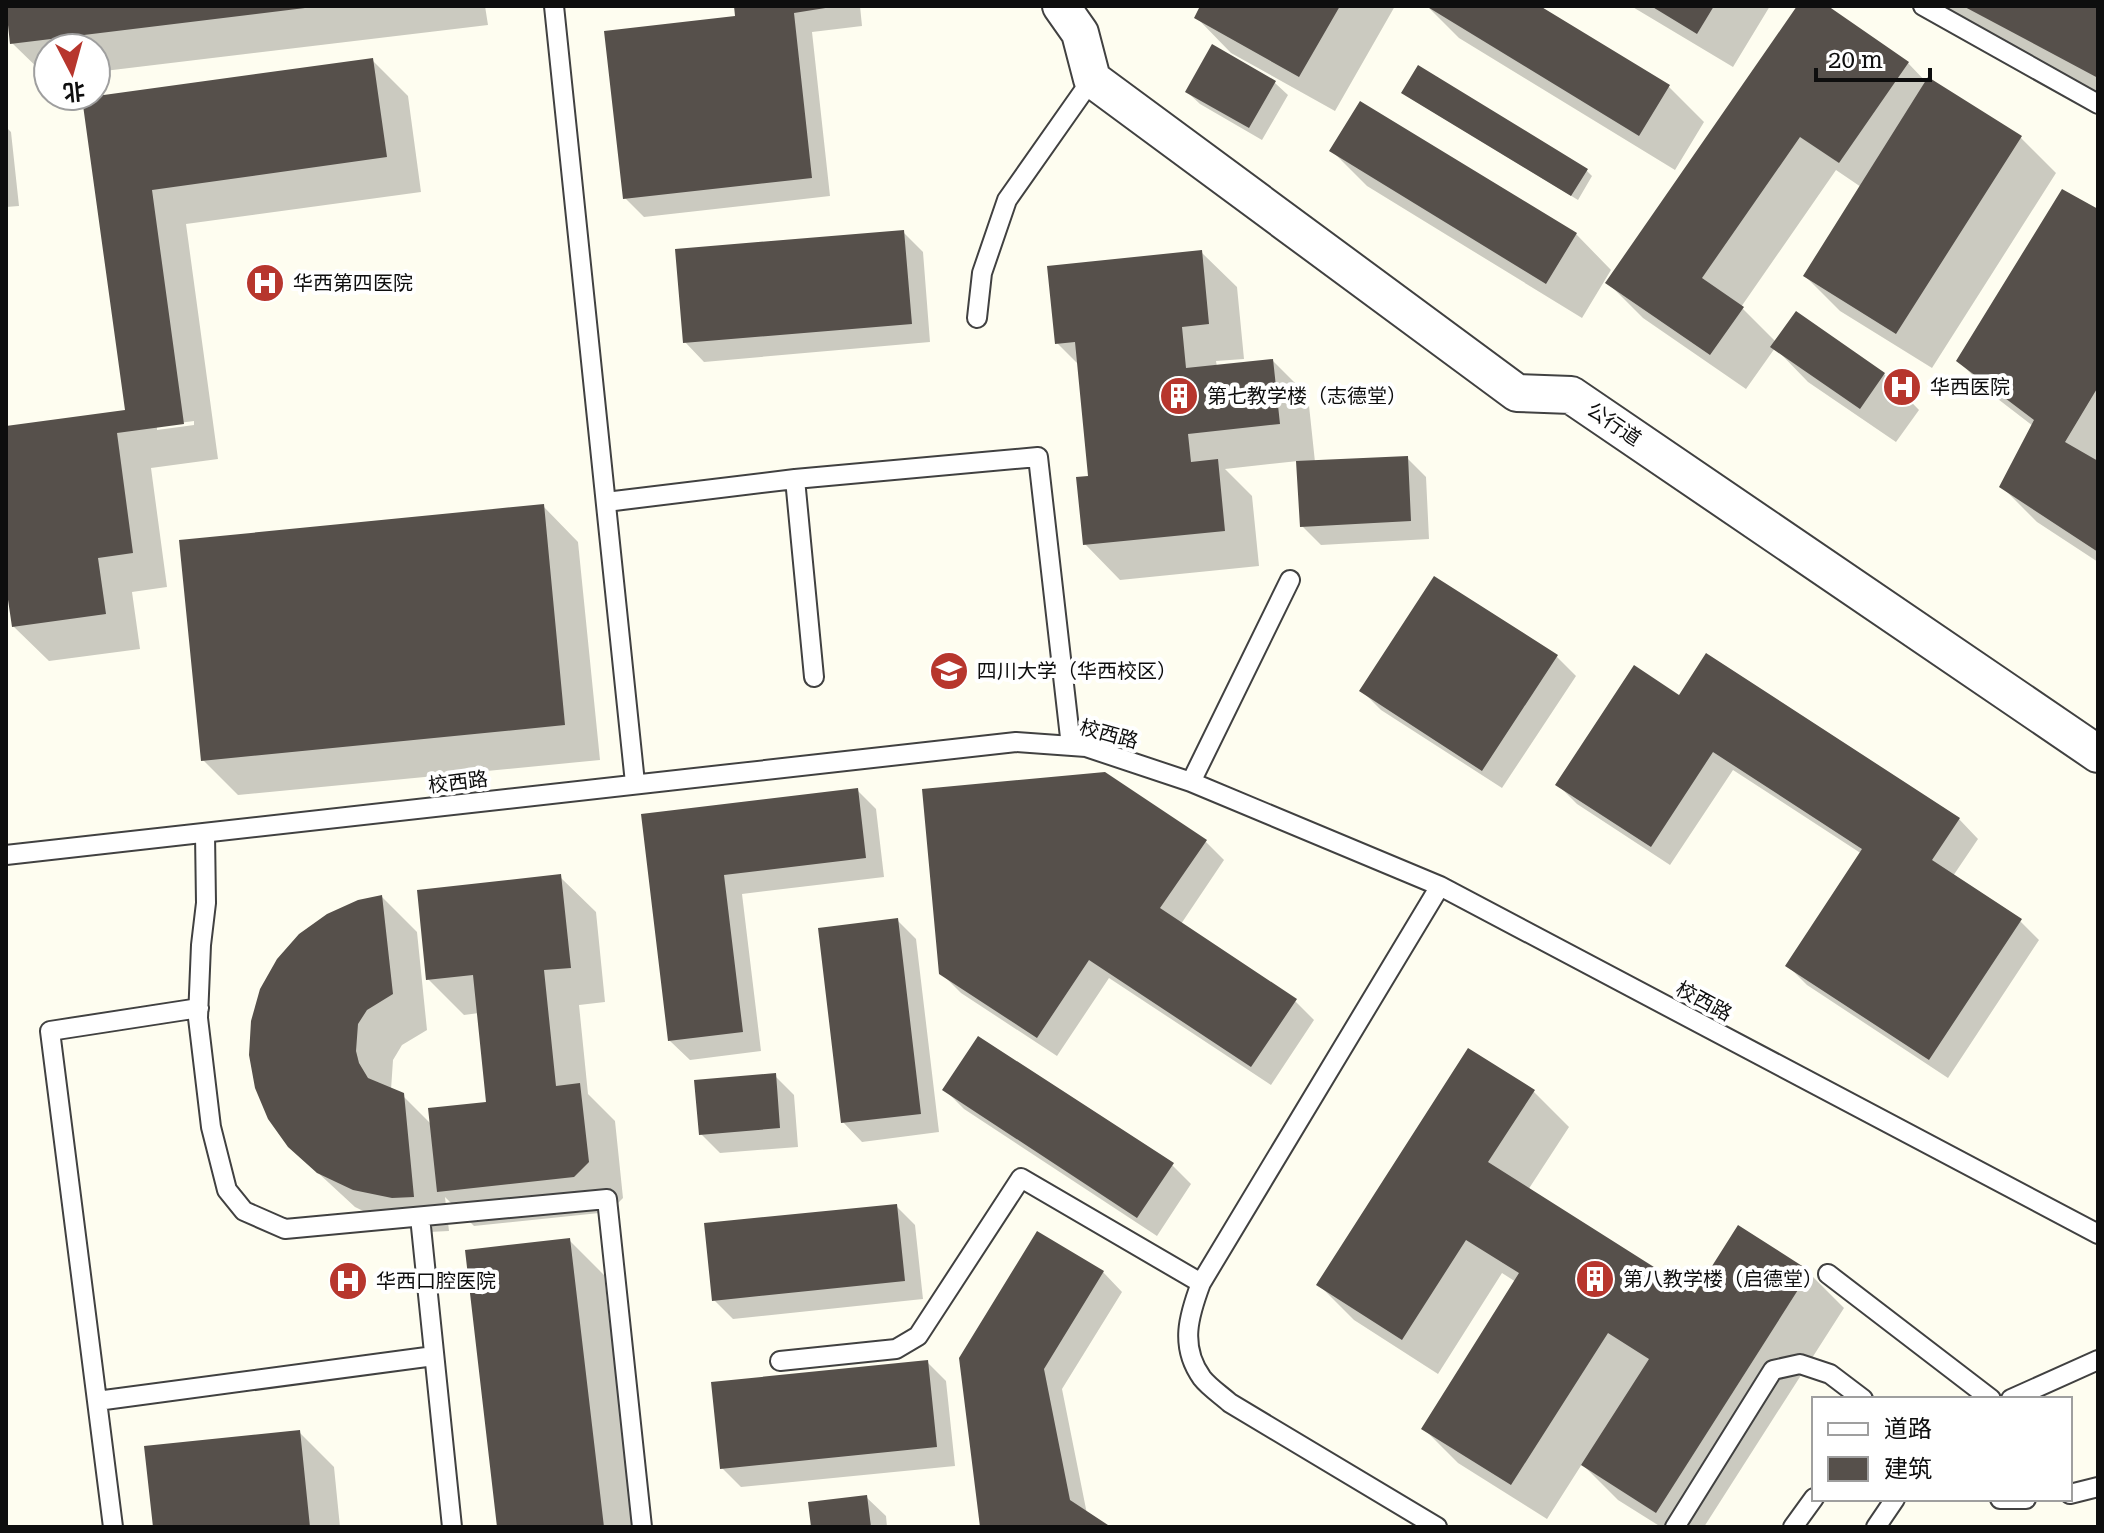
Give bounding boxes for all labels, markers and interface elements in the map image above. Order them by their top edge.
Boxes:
north arrow [32,32,112,112]
scale bar [1816,32,1930,82]
text: 20 m [1828,46,1883,74]
text: 北 [62,78,86,105]
hospital icon: 华西第四医院 [244,262,286,304]
place label: 华西第四医院 [293,271,413,295]
hospital icon: 华西医院 [1881,366,1923,408]
building icon: 第七教学楼（志德堂） [1158,375,1200,417]
place label: 华西医院 [1930,375,2010,399]
place label: 第七教学楼（志德堂） [1207,384,1407,408]
street label: 公行道 [1582,397,1646,451]
school or university icon: 四川大学（华西校区） [928,650,970,692]
place label: 四川大学（华西校区） [977,659,1177,683]
street label: 校西路 [1077,715,1141,753]
street label: 校西路 [427,766,489,798]
street label: 校西路 [1672,976,1736,1026]
building icon: 第八教学楼（启德堂） [1574,1258,1616,1300]
hospital icon: 华西口腔医院 [327,1260,369,1302]
place label: 第八教学楼（启德堂） [1623,1267,1823,1291]
place label: 华西口腔医院 [376,1269,496,1293]
legend [1812,1397,2072,1501]
text: 道路 [1884,1415,1932,1443]
text: 建筑 [1884,1455,1932,1483]

